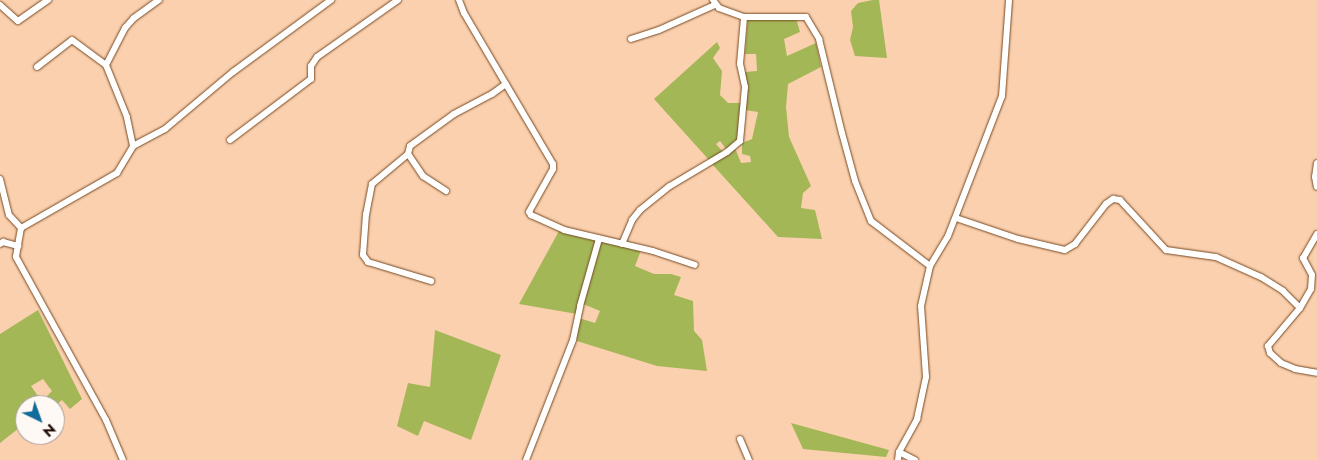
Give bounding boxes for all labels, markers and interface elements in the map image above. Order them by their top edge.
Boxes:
north arrow [15,395,65,445]
text: N [39,419,60,442]

